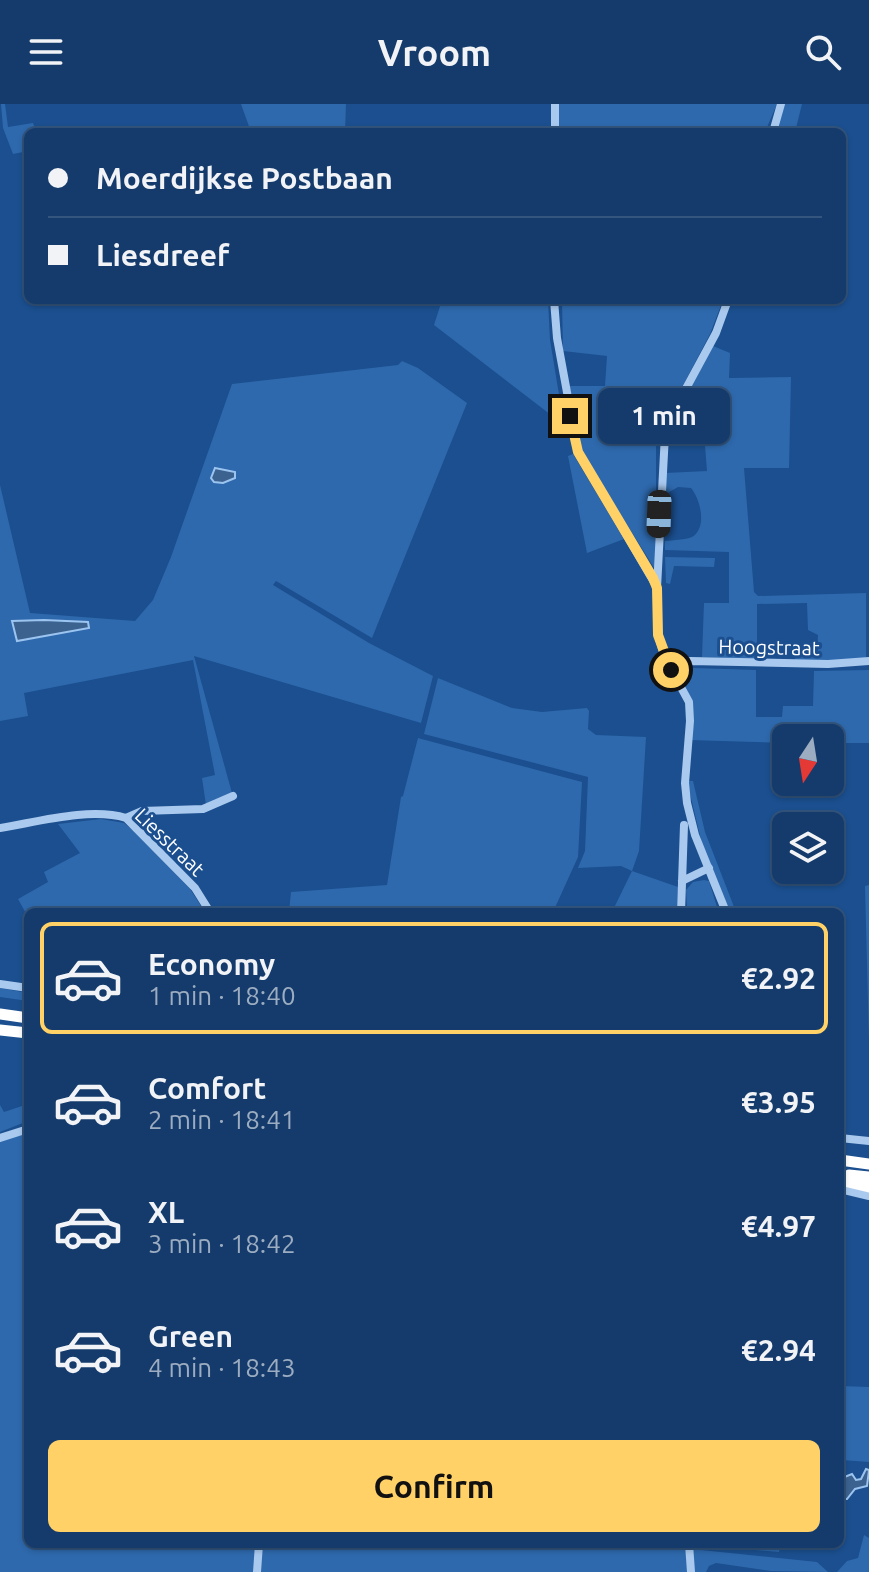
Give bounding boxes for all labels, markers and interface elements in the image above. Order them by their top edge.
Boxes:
icon: menu [24,30,68,74]
icon: search [801,30,845,74]
text: Vroom [378,32,491,73]
text: Moerdijkse Postbaan [96,161,393,195]
text: Liesdreef [96,238,229,272]
callout: 1 min [598,388,730,444]
route end [552,398,588,434]
text: 1 min [631,401,697,430]
car [646,490,672,538]
street label: Hoogstraat [718,635,820,659]
route start [653,652,689,688]
north arrow [772,724,844,796]
map controls [772,724,844,884]
street label: Liesstraat [131,803,209,881]
button: layers [772,812,844,884]
icon: car [52,942,124,1014]
text: Economy [148,947,275,981]
text: €2.92 [741,961,816,995]
text: 1 min · 18:40 [148,981,296,1010]
icon: car [52,1066,124,1138]
text: Comfort [148,1071,266,1105]
text: €3.95 [741,1085,816,1119]
text: 2 min · 18:41 [148,1105,296,1134]
icon: car [52,1190,124,1262]
text: XL [148,1195,184,1229]
text: €4.97 [741,1209,816,1243]
text: 3 min · 18:42 [148,1229,296,1258]
icon: car [52,1314,124,1386]
text: Green [148,1319,233,1353]
text: €2.94 [741,1333,816,1367]
text: 4 min · 18:43 [148,1353,296,1382]
button: Confirm [48,1440,820,1532]

